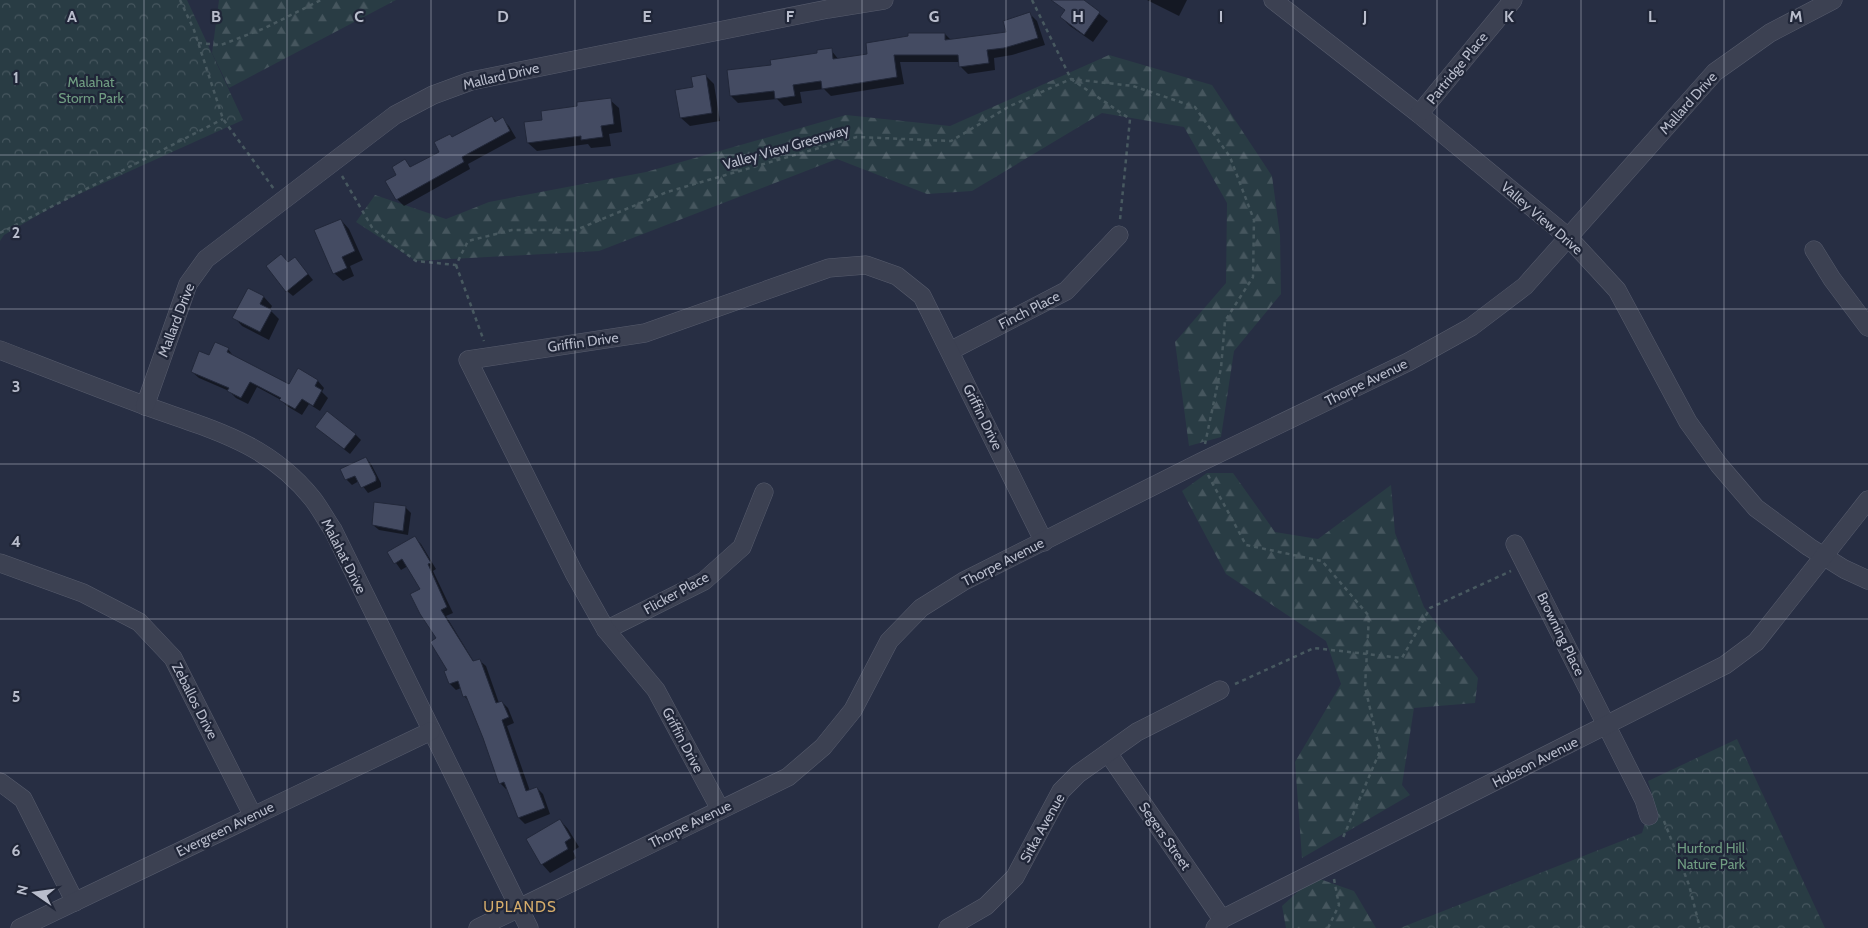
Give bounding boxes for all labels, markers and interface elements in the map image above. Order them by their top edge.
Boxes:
text: A [67,7,77,26]
text: B [211,7,221,26]
text: C [354,7,364,26]
text: D [497,7,509,26]
text: E [642,7,652,26]
text: F [786,7,795,26]
text: G [929,7,939,26]
text: H [1072,7,1084,26]
text: I [1219,7,1223,26]
text: J [1362,7,1367,26]
text: K [1504,7,1514,26]
text: L [1648,7,1656,26]
text: M [1789,7,1803,26]
street label: Partridge Place [1422,28,1492,108]
street label: Mallard Drive [461,58,541,94]
text: 1 [13,68,19,87]
street label: Mallard Drive [1655,68,1721,138]
park label: Malahat Storm Park [58,73,124,107]
street label: Valley View Greenway [721,120,851,174]
street label: Valley View Drive [1497,178,1587,258]
text: 2 [12,223,20,242]
street label: Mallard Drive [154,280,198,360]
street label: Finch Place [995,287,1063,333]
street label: Griffin Drive [546,328,620,356]
street label: Thorpe Avenue [1322,354,1410,410]
text: 3 [12,377,20,396]
street label: Griffin Drive [959,381,1007,453]
street label: Malahat Drive [317,516,371,596]
text: 4 [11,532,21,551]
street label: Thorpe Avenue [959,534,1047,590]
street label: Flicker Place [640,568,712,618]
street label: Browning Place [1533,589,1589,679]
street label: Zeballos Drive [168,660,222,742]
text: 5 [12,687,20,706]
street label: Griffin Drive [658,704,708,776]
street label: Hobson Avenue [1489,733,1581,791]
street label: Sitka Avenue [1016,790,1068,866]
street label: Thorpe Avenue [646,796,734,852]
street label: Evergreen Avenue [173,798,277,860]
street label: Segers Street [1135,799,1195,874]
park label: Hurford Hill Nature Park [1677,839,1746,873]
text: 6 [12,841,21,860]
north arrow [10,868,60,918]
text: N [12,883,32,897]
district label: UPLANDS [483,898,557,916]

